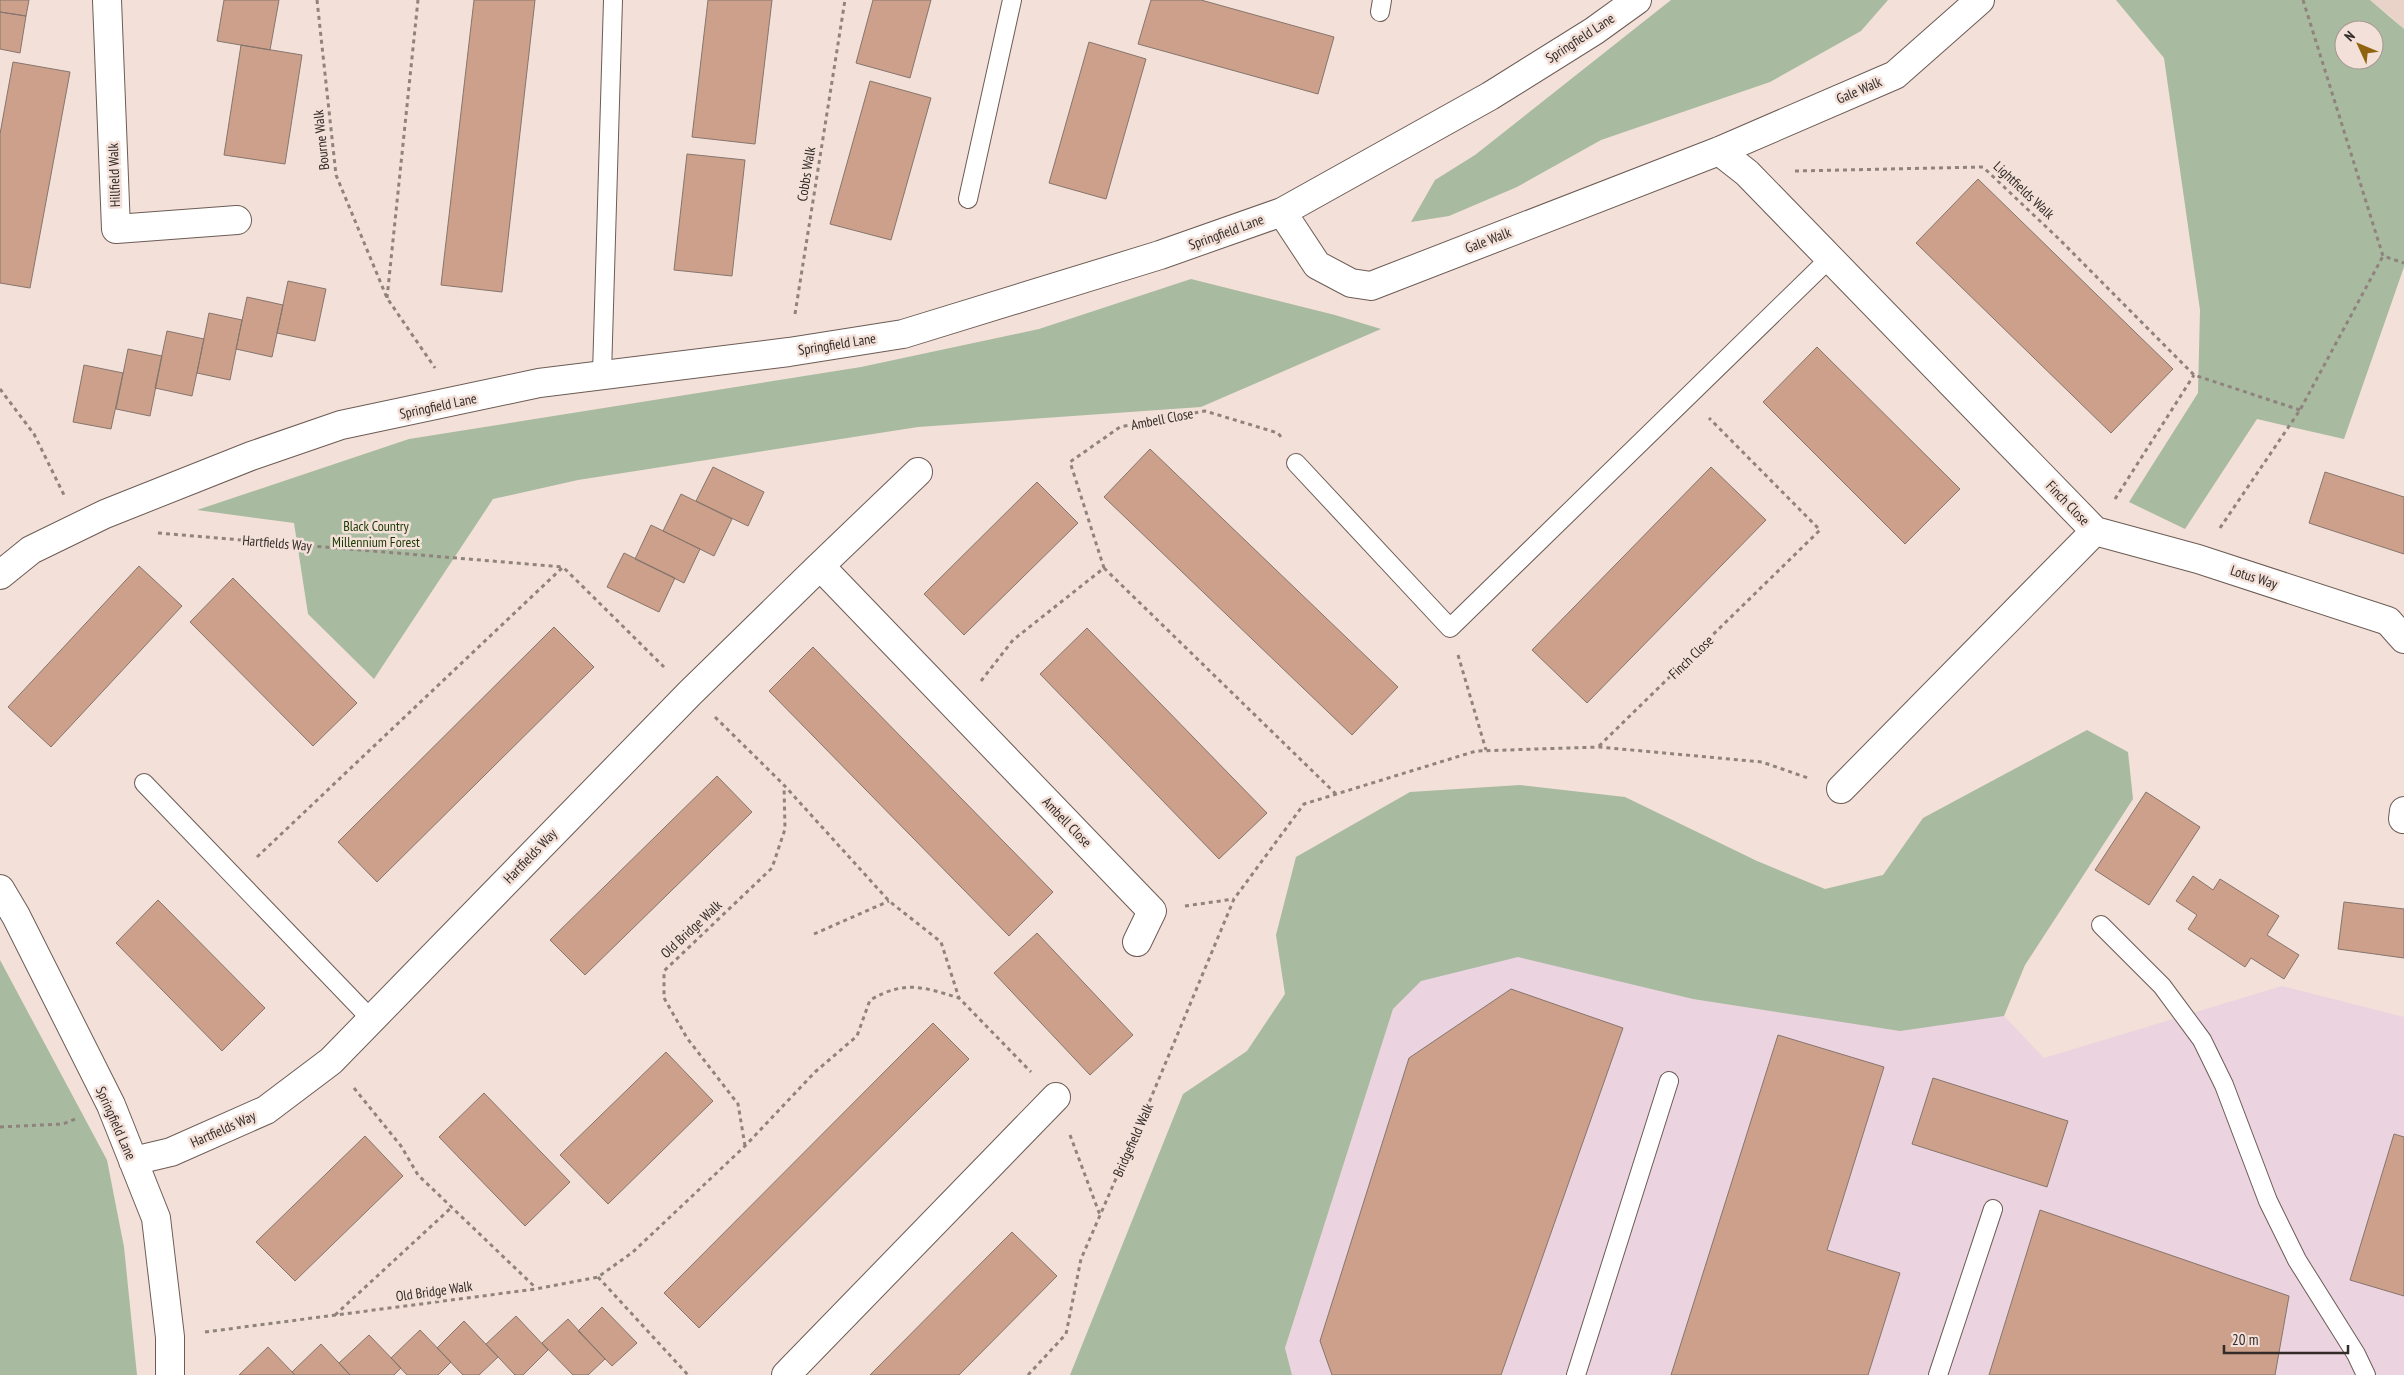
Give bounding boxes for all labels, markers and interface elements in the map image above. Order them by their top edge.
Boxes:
street label: Springfield Lane [1542,9,1618,67]
north arrow [2334,20,2384,70]
text: N [2341,27,2359,45]
street label: Gale Walk [1834,72,1885,108]
street label: Bourne Walk [309,108,333,171]
street label: Hillfield Walk [104,142,124,207]
street label: Cobbs Walk [793,145,819,203]
street label: Lightfields Walk [1990,157,2059,223]
street label: Springfield Lane [1186,210,1266,254]
street label: Gale Walk [1463,223,1514,257]
street label: Springfield Lane [797,329,877,359]
street label: Springfield Lane [398,389,478,423]
street label: Ambell Close [1129,404,1195,434]
street label: Finch Close [2042,477,2094,529]
park label: Black Country Millennium Forest [332,517,420,551]
street label: Hartfields Way [242,531,313,555]
street label: Lotus Way [2228,561,2281,593]
street label: Finch Close [1665,631,1717,683]
street label: Ambell Close [1039,793,1096,851]
street label: Hartfields Way [499,824,561,887]
street label: Old Bridge Walk [657,896,726,962]
street label: Springfield Lane [92,1083,140,1163]
street label: Bridgefield Walk [1109,1100,1157,1180]
street label: Hartfields Way [188,1106,259,1151]
street label: Old Bridge Walk [394,1277,474,1305]
scale bar [2224,1322,2348,1354]
text: 20 m [2232,1330,2258,1349]

